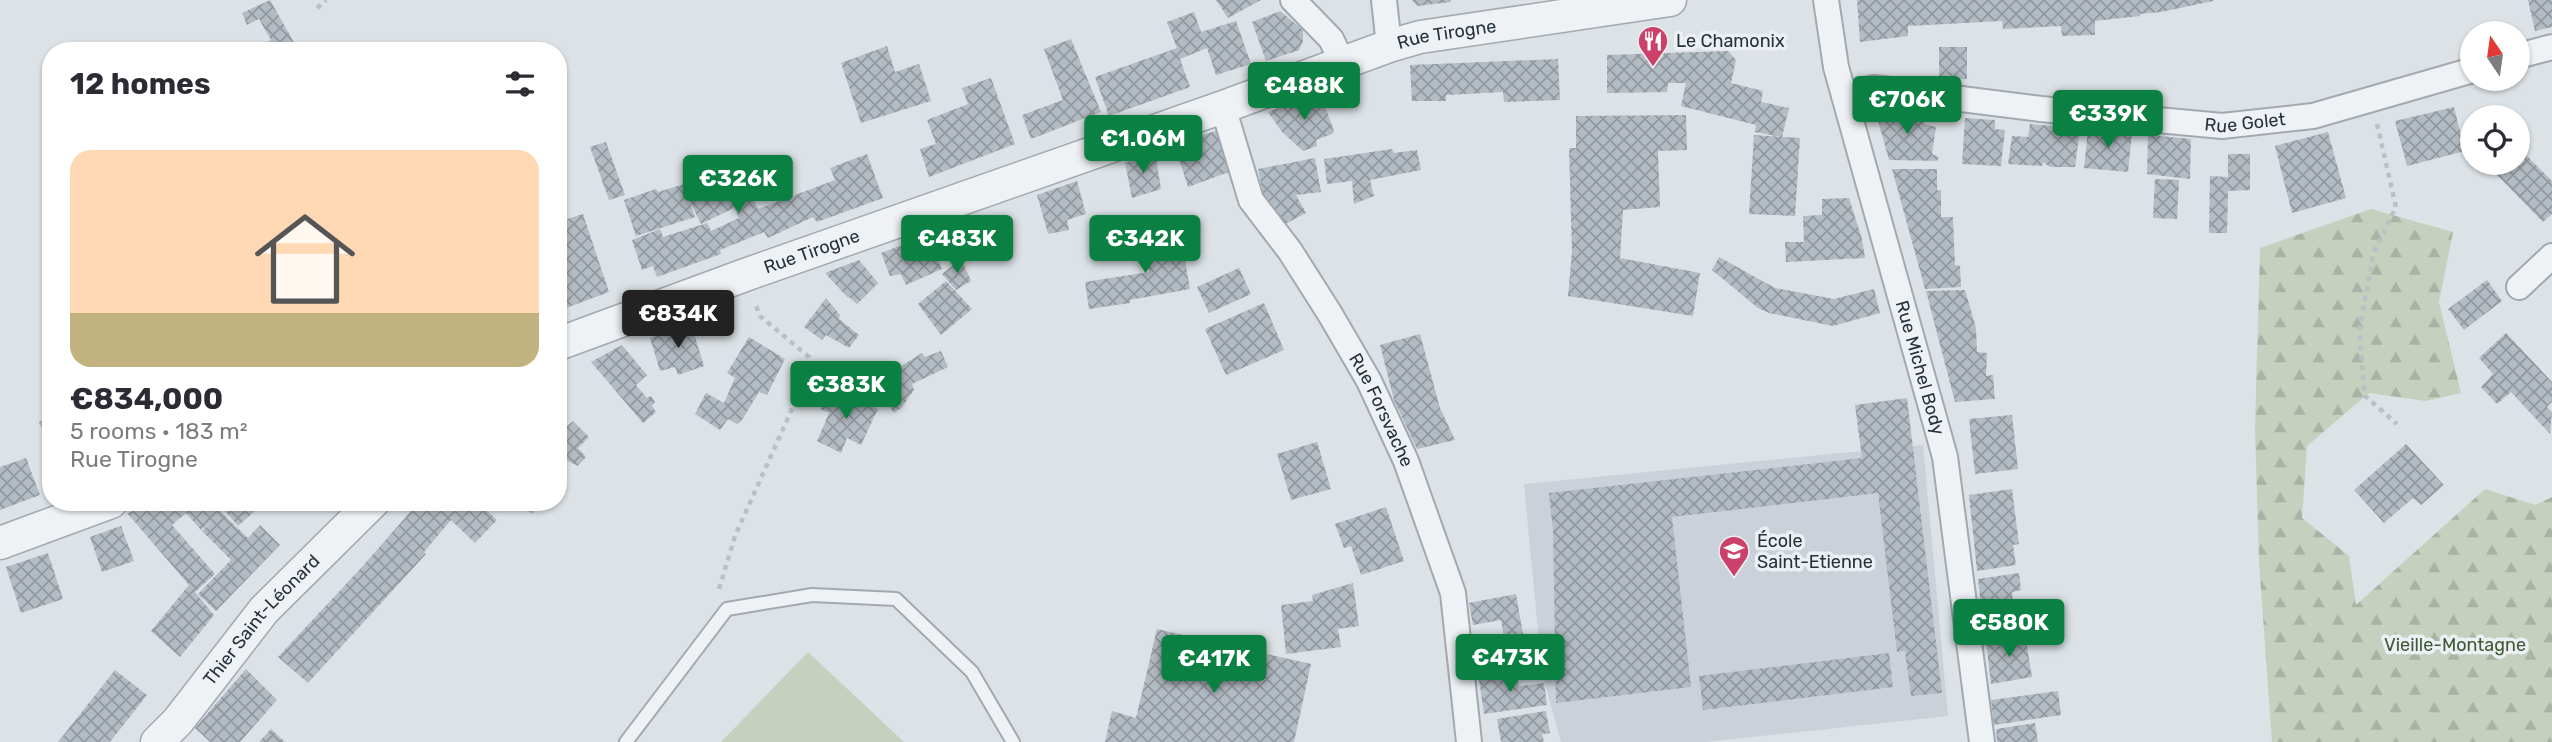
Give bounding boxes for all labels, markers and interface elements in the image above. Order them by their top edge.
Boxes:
street label: Rue Tirogne [1395,15,1498,54]
north arrow [2460,21,2530,91]
map controls [2460,21,2530,175]
restaurant icon: Le Chamonix [1636,24,1670,68]
place label: Le Chamonix [1676,30,1785,52]
pin: €488K [1255,62,1353,122]
icon: filters [501,65,539,103]
text: 12 homes [70,66,211,102]
text: €488K [1264,71,1344,99]
pin: €706K [1858,76,1956,136]
text: €706K [1868,85,1946,113]
pin: €339K [2059,90,2157,150]
text: €339K [2069,99,2147,127]
button: locate [2460,105,2530,175]
street label: Rue Golet [2204,108,2287,137]
pin: €1.06M [1086,116,1200,175]
text: €1.06M [1100,124,1186,152]
pin: €326K [689,156,787,215]
text: €326K [699,164,777,192]
icon: home [242,196,368,322]
pin: €483K [908,216,1006,275]
pin: €342K [1096,216,1194,275]
text: €483K [917,224,997,252]
text: €342K [1105,224,1185,252]
street label: Rue Tirogne [761,225,863,279]
pin: €834K [629,290,727,350]
street label: Rue Michel Body [1891,298,1949,438]
text: €834K [638,299,718,327]
street label: Rue Forsvache [1344,349,1418,470]
pin: €383K [797,362,895,421]
text: €383K [806,370,886,398]
text: €834,000 [70,381,223,417]
text: 5 rooms · 183 m² [70,417,247,445]
text: Rue Tirogne [70,445,198,473]
place label: École Saint-Etienne [1757,530,1873,573]
school or university icon: École Saint-Etienne [1717,534,1751,578]
street label: Thier Saint-Léonard [199,550,324,690]
pin: €580K [1960,600,2058,659]
text: €580K [1969,608,2049,636]
pin: €473K [1461,634,1559,694]
park label: Vieille-Montagne [2384,634,2526,656]
pin: €417K [1165,636,1263,695]
text: €473K [1472,643,1548,671]
text: €417K [1177,644,1251,672]

